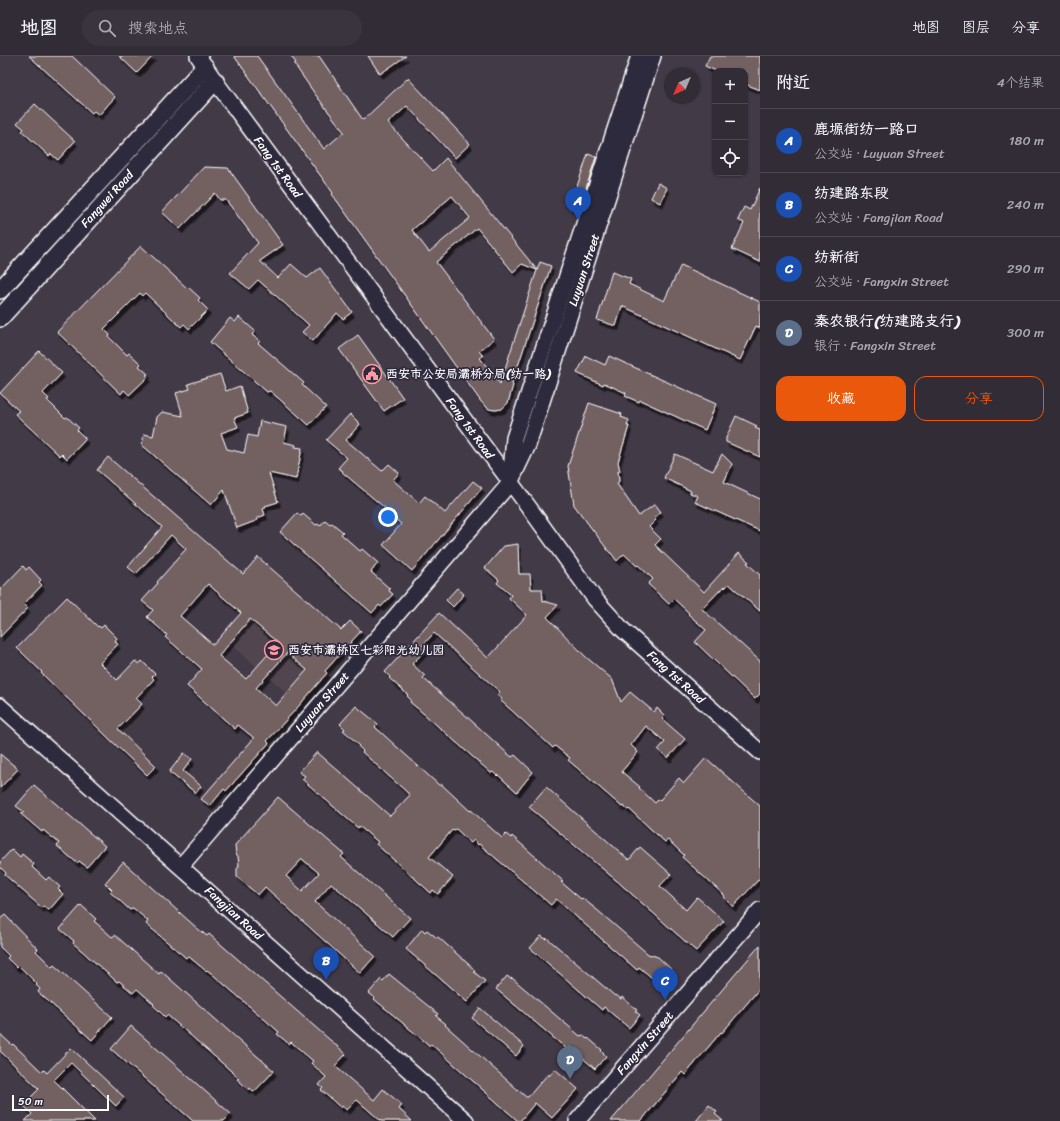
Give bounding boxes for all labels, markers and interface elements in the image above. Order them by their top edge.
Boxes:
search box [82,10,362,46]
text: 地图 [20,11,58,44]
text: 搜索地点 [128,15,188,41]
text: 地图 [912,15,940,40]
text: 图层 [962,15,990,40]
text: 分享 [1012,15,1040,40]
icon: search [96,17,118,39]
text: 附近 [776,67,810,97]
north arrow [664,68,700,104]
map controls [712,68,748,176]
button: + [712,68,748,104]
text: 4个结果 [997,71,1044,94]
button: − [712,104,748,140]
text: 鹿塬街纺一路口 [814,116,919,142]
text: A [785,129,793,152]
text: 180 m [1009,129,1044,152]
street label: Fang 1st Road [248,131,309,203]
button: locate [712,140,748,176]
text: 公交站 · Luyuan Street [814,142,945,165]
street label: Fangwei Road [75,164,140,233]
text: 纺建路东段 [814,180,889,206]
pin: A [565,187,591,220]
text: B [785,193,793,216]
text: 240 m [1007,193,1044,216]
text: 公交站 · Fangjian Road [814,206,943,229]
street label: Luyuan Street [562,231,606,309]
text: 纺新街 [814,244,859,270]
text: C [785,257,793,280]
text: 290 m [1007,257,1044,280]
text: 公交站 · Fangxin Street [814,270,949,293]
text: 秦农银行(纺建路支行) [814,308,960,334]
text: D [785,321,793,344]
text: 300 m [1007,321,1044,344]
text: 银行 · Fangxin Street [814,334,936,357]
public building icon: 西安市公安局灞桥分局(纺一路) [361,363,383,385]
place label: 西安市公安局灞桥分局(纺一路) [386,363,551,385]
button: 收藏 [776,376,906,421]
button: 分享 [914,376,1044,421]
street label: Fang 1st Road [440,392,501,464]
your location [378,507,398,527]
school or university icon: 西安市灞桥区七彩阳光幼儿园 [263,639,285,661]
place label: 西安市灞桥区七彩阳光幼儿园 [288,639,444,661]
street label: Fang 1st Road [642,645,711,710]
street label: Luyuan Street [289,666,355,738]
street label: Fangjian Road [199,880,269,946]
pin: B [313,947,339,980]
pin: C [652,967,678,1000]
street label: Fangxin Street [611,1006,679,1080]
pin: D [557,1046,583,1079]
text: 50 m [18,1092,43,1111]
scale bar [12,1093,109,1112]

